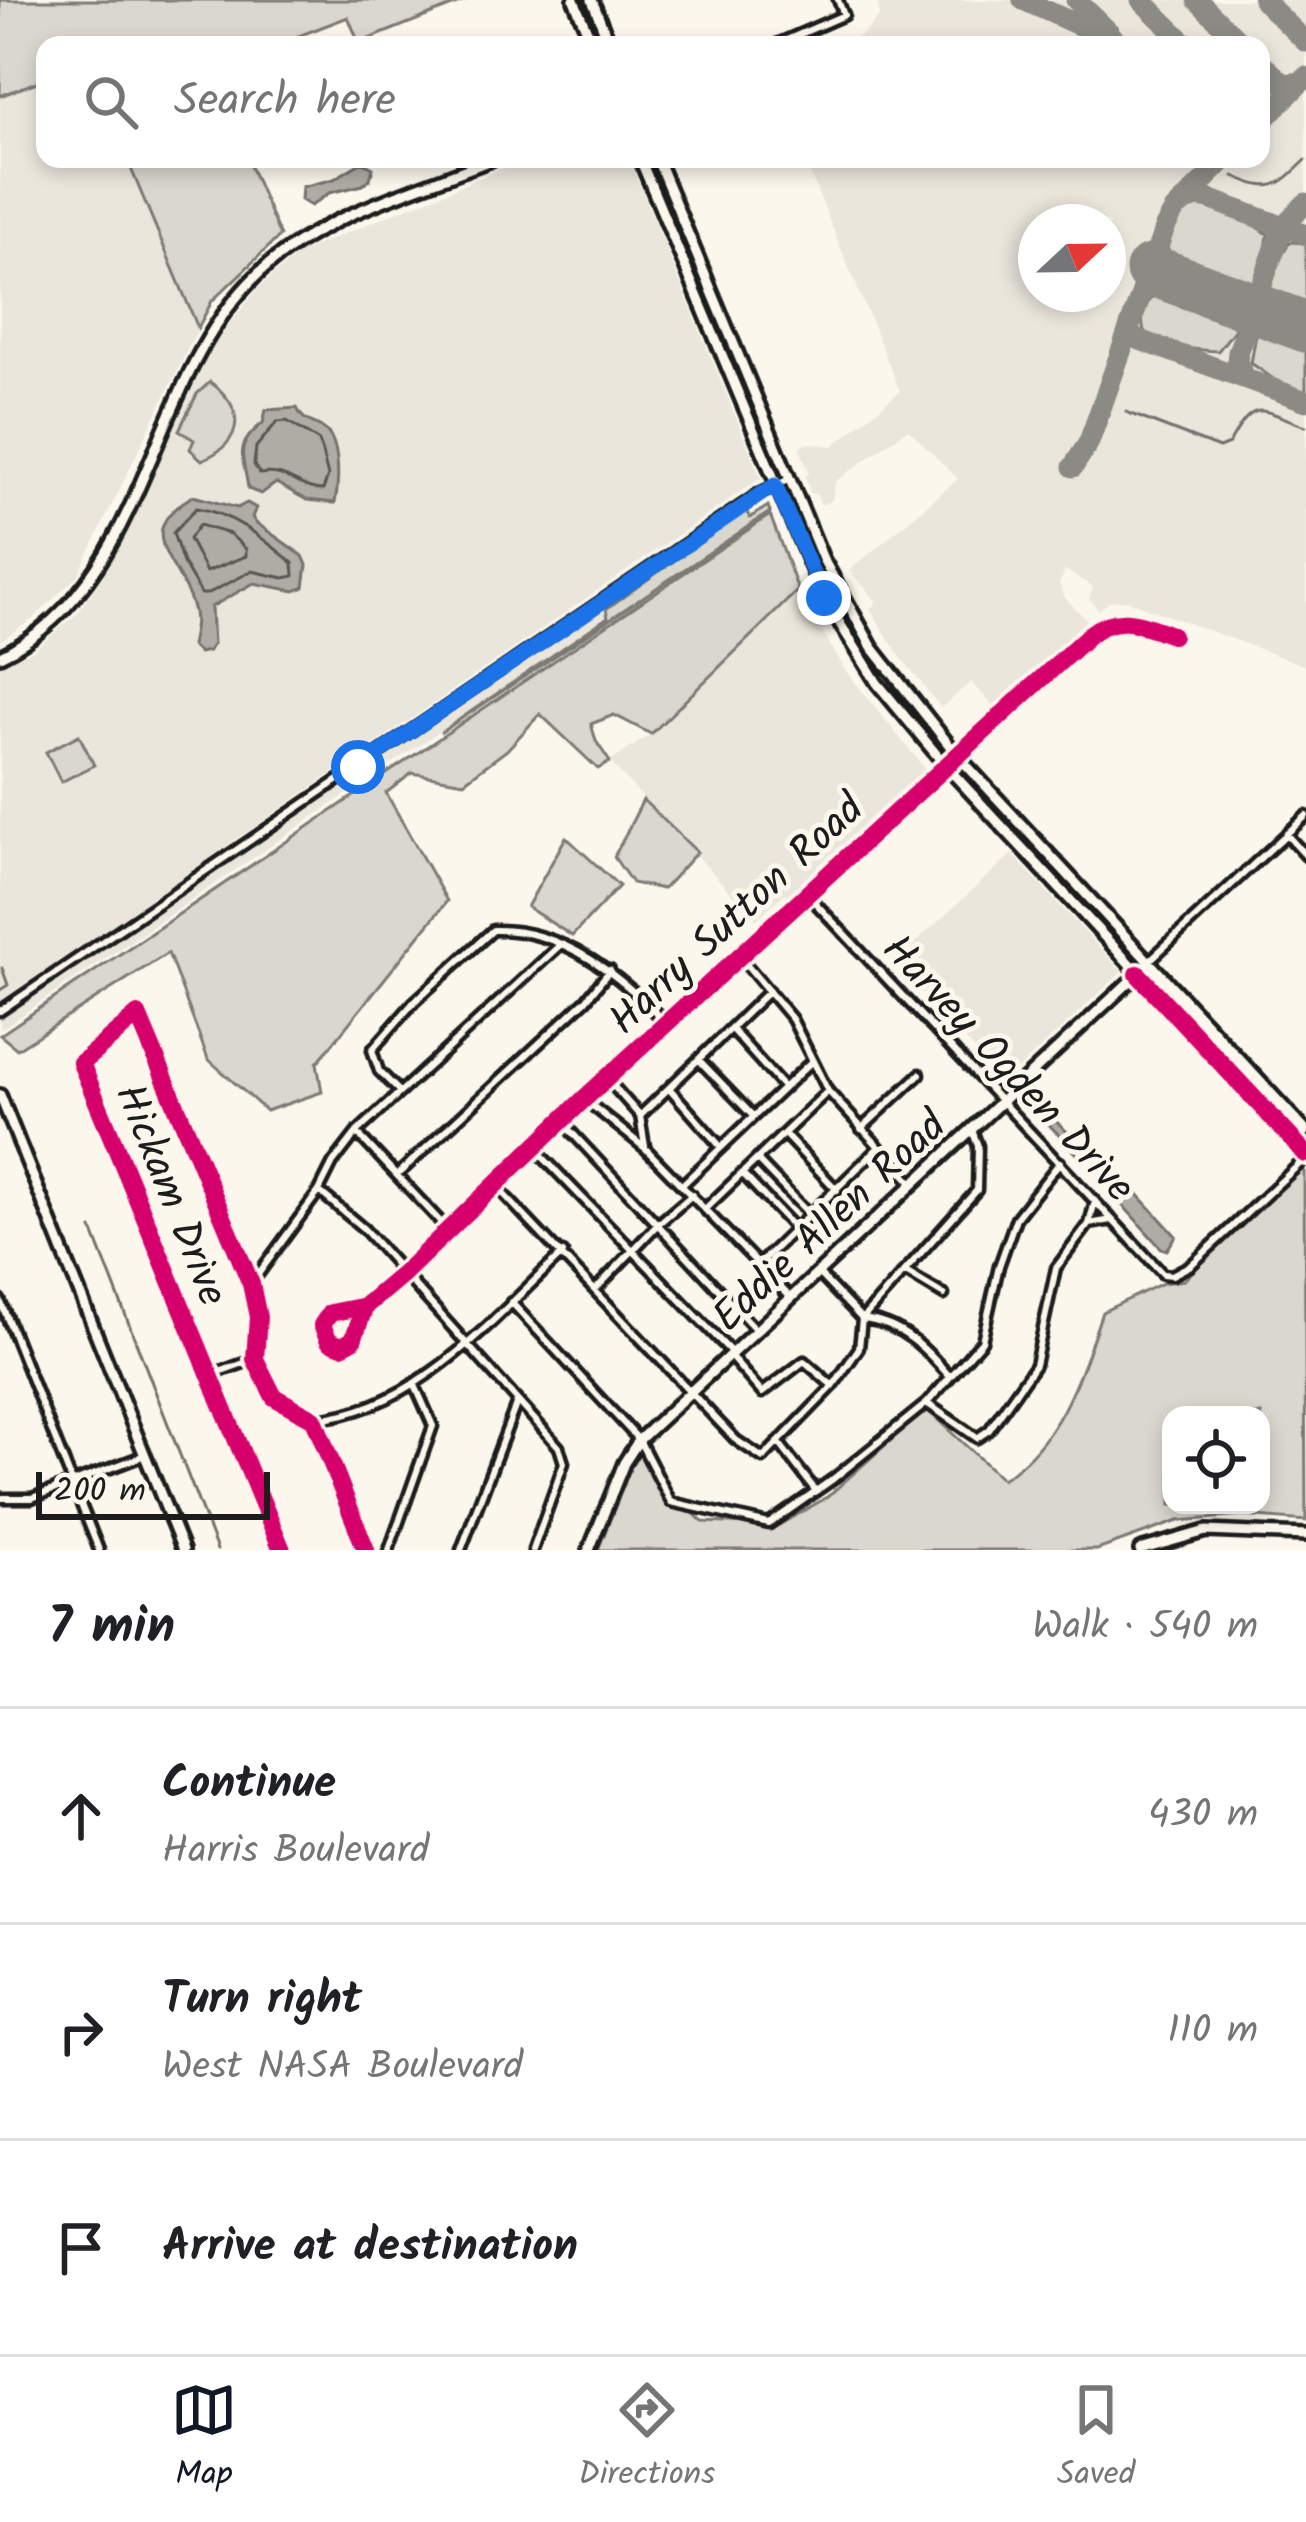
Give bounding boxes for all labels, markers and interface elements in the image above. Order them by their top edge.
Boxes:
search box [36,36,1270,168]
text: Search here [174,66,396,138]
icon: search [78,69,144,135]
north arrow [1018,204,1126,312]
route end [797,571,851,625]
route start [331,740,385,794]
street label: Harry Sutton Road [594,778,882,1052]
street label: Harvey Ogden Drive [865,920,1150,1219]
street label: Hickam Drive [95,1074,245,1316]
street label: Eddie Allen Road [698,1095,964,1350]
map controls [1162,1406,1270,1514]
button: locate [1162,1406,1270,1514]
scale bar [36,1466,270,1519]
text: 200 m [54,1466,146,1519]
text: 7 min [48,1588,175,1669]
text: Walk · 540 m [1032,1597,1258,1659]
text: Continue [162,1749,336,1821]
icon: ahead [48,1783,114,1849]
text: 430 m [1148,1785,1258,1847]
text: Harris Boulevard [162,1821,429,1883]
text: Turn right [162,1965,362,2037]
icon: right [48,1999,114,2065]
text: 110 m [1167,2001,1258,2063]
text: West NASA Boulevard [162,2037,523,2099]
text: Arrive at destination [162,2212,578,2284]
icon: arrive [48,2215,114,2281]
tab: Map [171,2377,237,2502]
tab: Directions [578,2377,715,2502]
tab: Saved [1057,2377,1135,2502]

